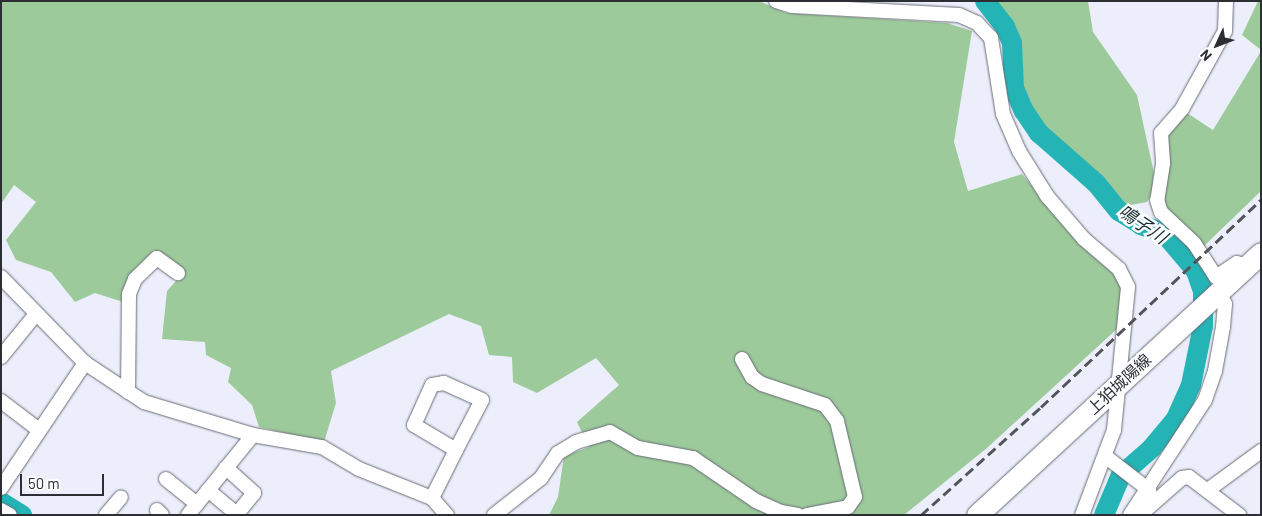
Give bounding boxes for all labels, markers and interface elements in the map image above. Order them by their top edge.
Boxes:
north arrow [1192,20,1242,70]
text: N [1196,46,1215,65]
water label: 鳴子川 [1115,200,1171,248]
street label: 上狛城陽線 [1083,350,1155,418]
scale bar [22,464,106,496]
text: 50 m [28,474,60,492]

